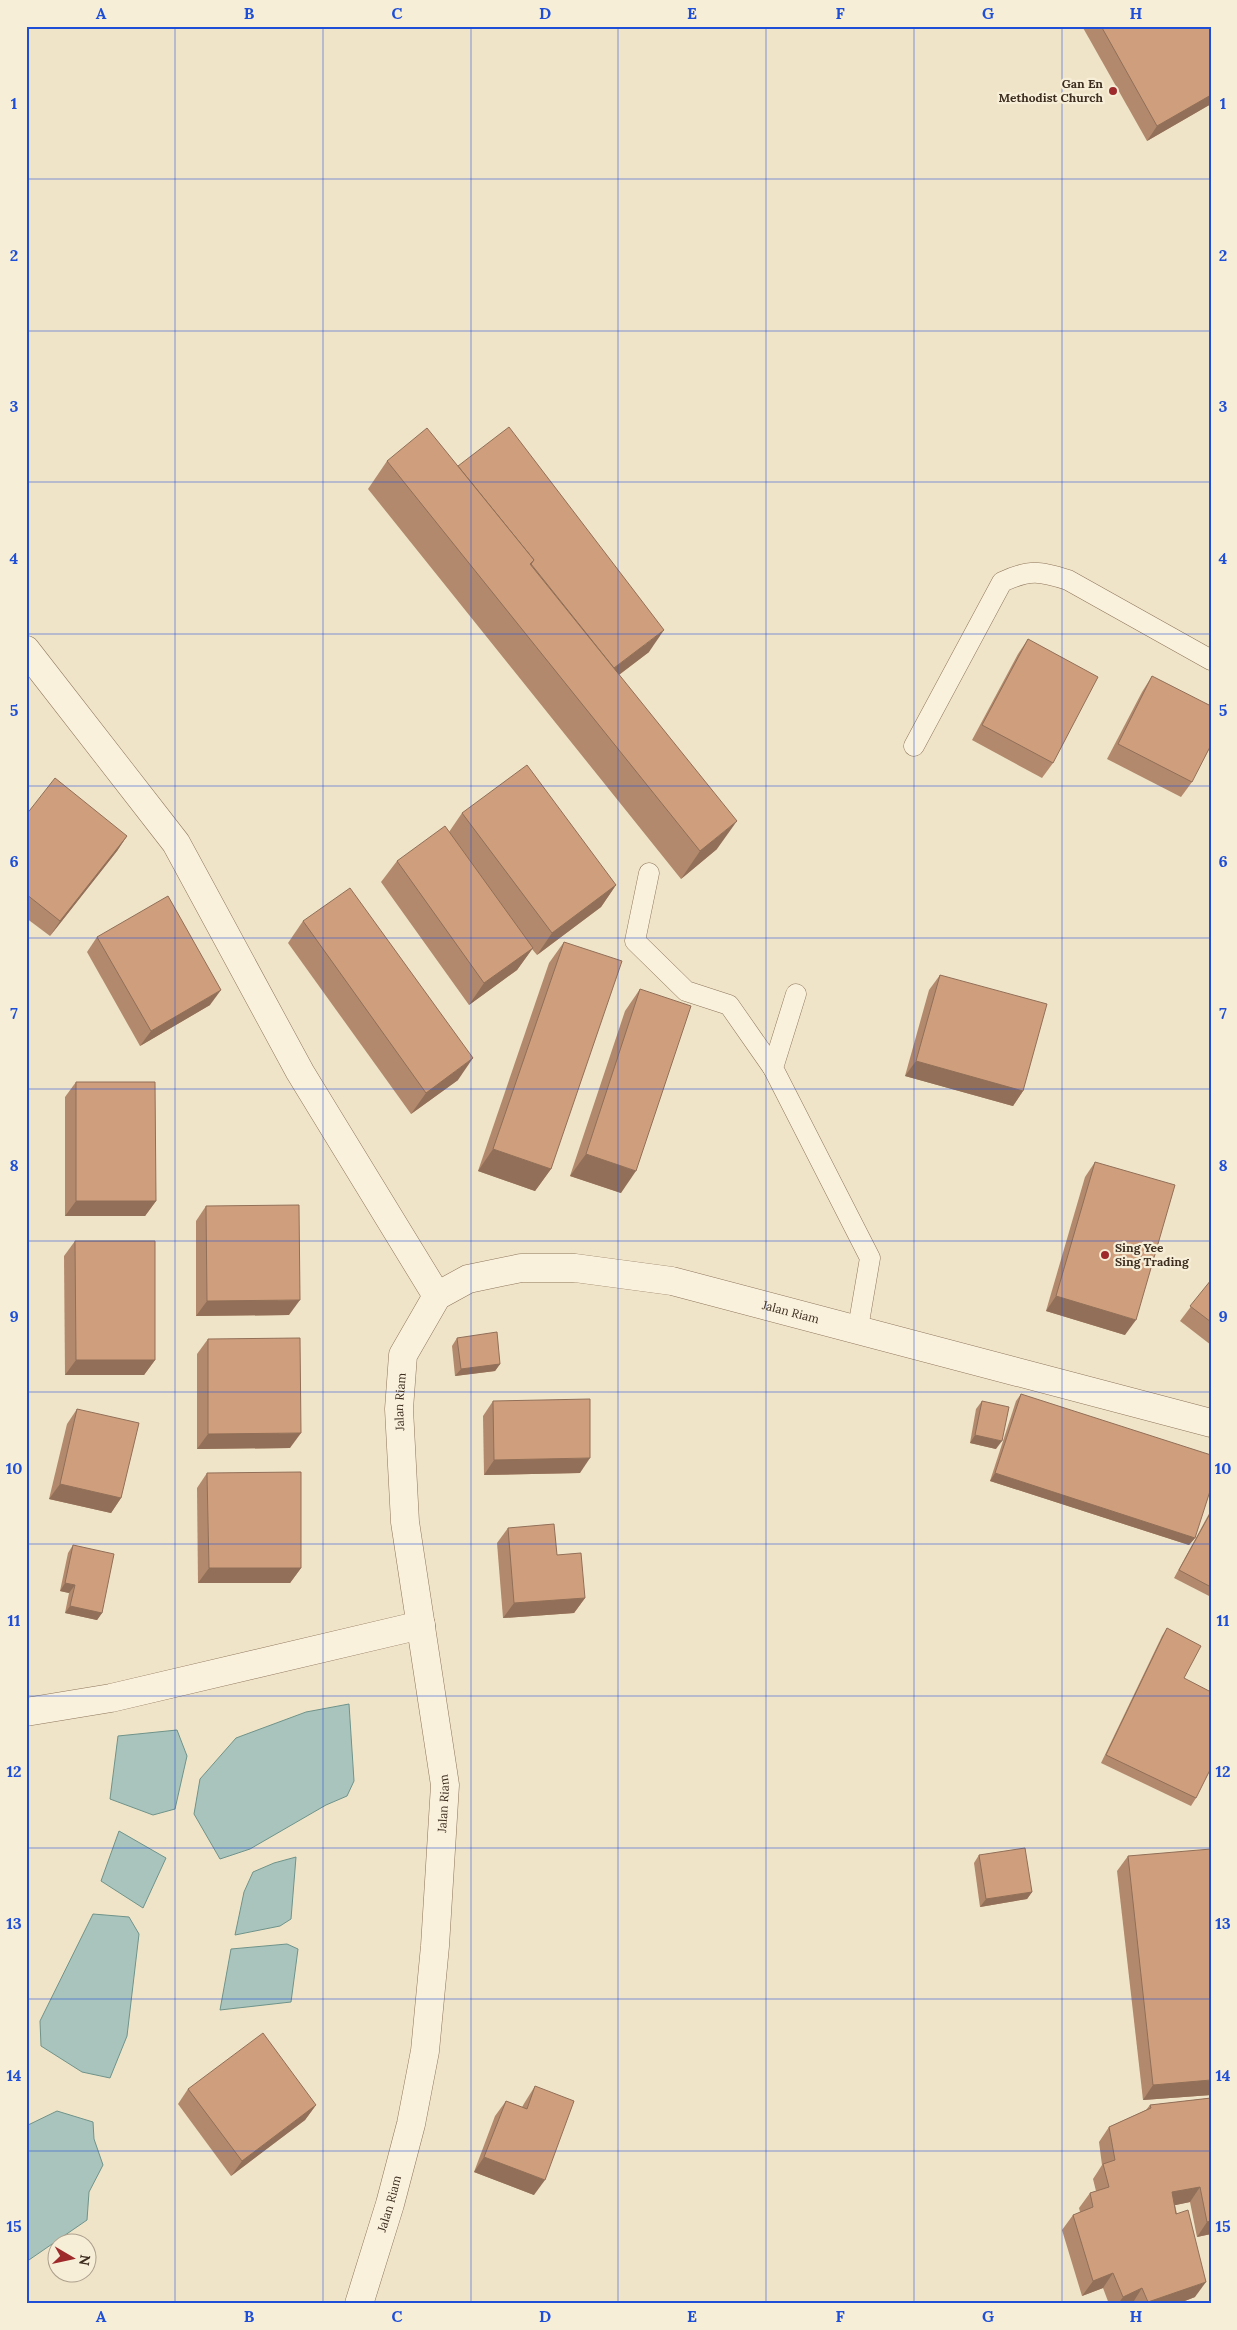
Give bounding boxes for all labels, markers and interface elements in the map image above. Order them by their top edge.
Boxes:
text: A [96,3,107,23]
text: B [244,3,255,23]
text: C [391,3,403,23]
text: D [539,3,551,23]
text: E [687,3,697,23]
text: F [835,3,845,23]
text: G [982,3,994,23]
text: H [1130,3,1143,23]
place label: Gan En Methodist Church [999,76,1104,105]
marker: Gan En Methodist Church [1107,85,1119,97]
text: 1 [11,93,17,113]
text: 1 [1220,93,1226,113]
text: 2 [10,245,18,265]
text: 2 [1219,245,1227,265]
text: 3 [10,396,19,416]
text: 3 [1219,396,1228,416]
text: 4 [10,548,19,568]
text: 4 [1219,548,1228,568]
text: 5 [10,700,19,720]
text: 5 [1219,700,1228,720]
text: 6 [9,851,19,871]
text: 6 [1218,851,1228,871]
text: 7 [10,1003,18,1023]
text: 7 [1219,1003,1227,1023]
text: 8 [9,1155,19,1175]
text: 8 [1218,1155,1228,1175]
place label: Sing Yee Sing Trading [1115,1240,1190,1269]
marker: Sing Yee Sing Trading [1099,1249,1111,1261]
street label: Jalan Riam [760,1297,821,1327]
text: 9 [9,1306,19,1326]
text: 9 [1218,1306,1228,1326]
street label: Jalan Riam [391,1372,409,1432]
text: 10 [6,1458,22,1478]
text: 10 [1215,1458,1231,1478]
text: 11 [8,1610,21,1630]
text: 11 [1217,1610,1230,1630]
text: 12 [6,1761,22,1781]
text: 12 [1215,1761,1231,1781]
street label: Jalan Riam [434,1773,452,1834]
text: 13 [6,1913,22,1933]
text: 13 [1215,1913,1231,1933]
text: 14 [6,2065,22,2085]
text: 14 [1215,2065,1231,2085]
street label: Jalan Riam [374,2173,404,2235]
text: 15 [6,2216,22,2236]
text: 15 [1215,2216,1231,2236]
north arrow [48,2232,98,2282]
text: N [75,2253,95,2267]
text: A [96,2306,107,2326]
text: B [244,2306,255,2326]
text: C [391,2306,403,2326]
text: D [539,2306,551,2326]
text: E [687,2306,697,2326]
text: F [835,2306,845,2326]
text: G [982,2306,994,2326]
text: H [1130,2306,1143,2326]

